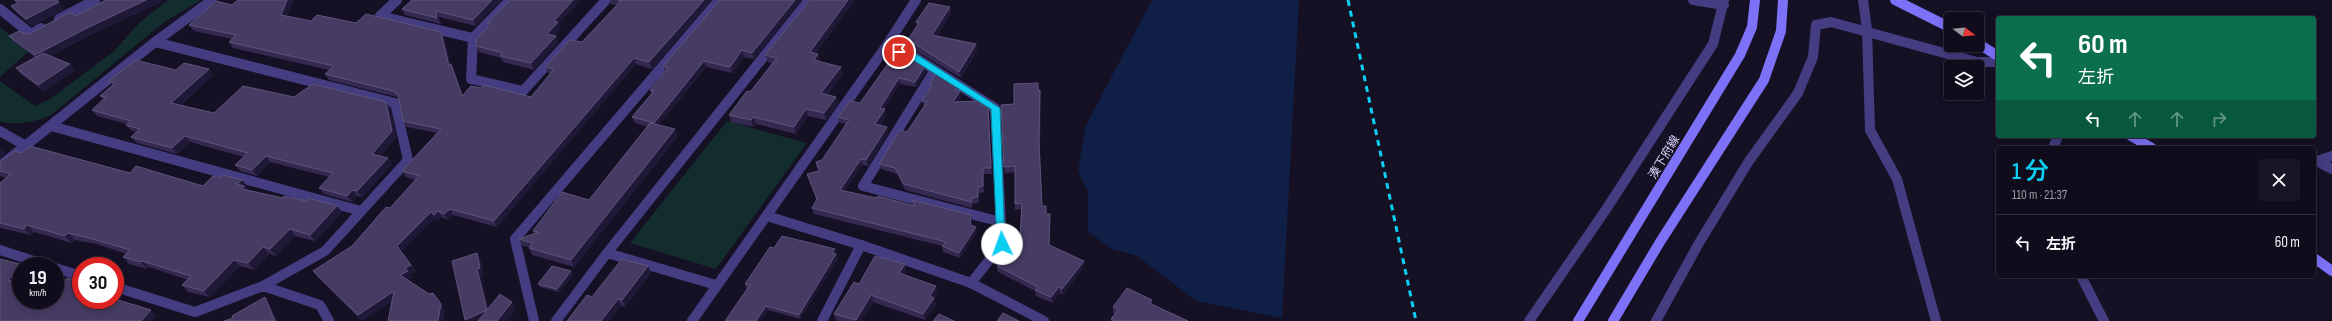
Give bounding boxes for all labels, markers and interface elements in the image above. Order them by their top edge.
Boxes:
north arrow [1944,12,1984,52]
map controls [1944,12,1984,100]
text: 60 m [2078,28,2127,61]
icon: left [2012,32,2064,84]
pin [882,35,916,69]
icon: arrive [888,41,910,63]
button: layers [1944,60,1984,100]
text: 左折 [2078,67,2114,88]
icon: left [2082,108,2104,130]
icon: ahead [2124,108,2146,130]
icon: ahead [2166,108,2188,130]
icon: right [2208,108,2230,130]
street label: 湊下府線 [1646,133,1683,182]
text: 1 分 [2012,157,2049,186]
button: close [2258,159,2300,201]
text: 110 m · 21:37 [2012,187,2067,203]
position arrow [981,223,1023,265]
icon: left [2012,232,2034,254]
text: 60 m [2275,233,2300,252]
text: 左折 [2046,235,2076,254]
speed limit sign: 30 [72,257,124,309]
text: 19 [29,266,47,290]
text: km/h [29,287,47,299]

